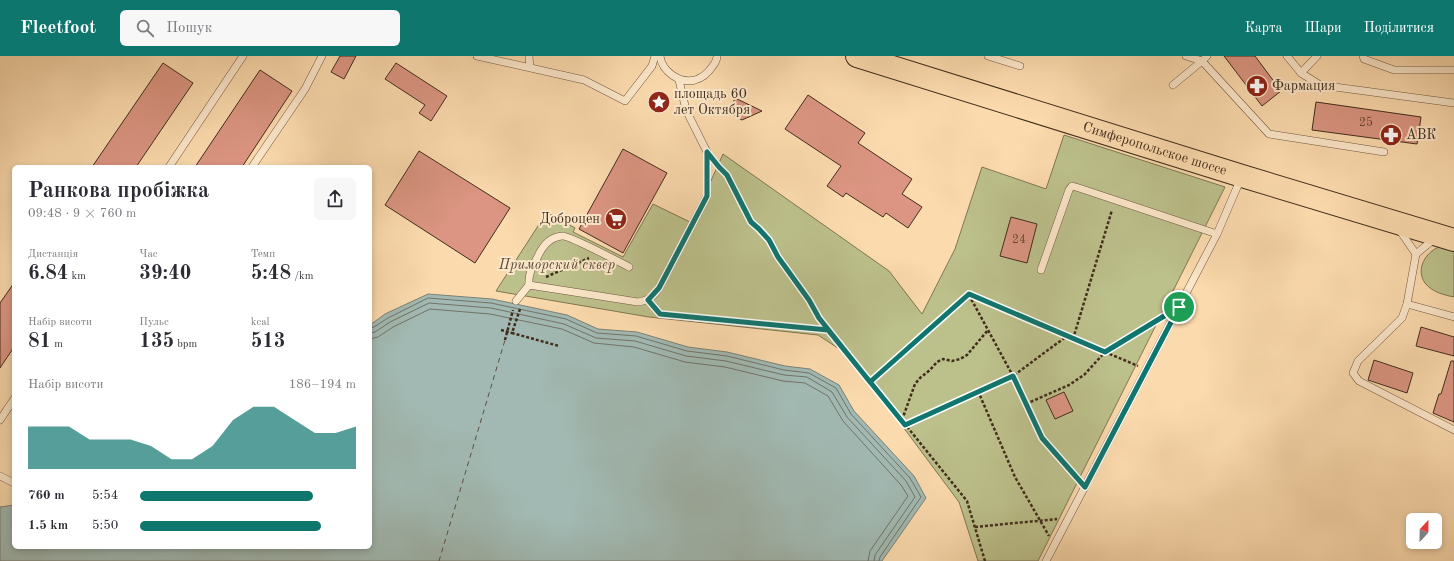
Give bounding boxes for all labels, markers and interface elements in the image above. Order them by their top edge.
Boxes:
search box [120,10,400,46]
icon: search [134,17,156,39]
text: Fleetfoot [20,19,96,38]
text: Пошук [166,21,212,36]
text: Карта [1245,21,1283,35]
text: Шари [1305,21,1342,35]
text: Поділитися [1364,21,1434,35]
pharmacy icon: Фармация [1244,73,1270,99]
place label: Фармация [1272,79,1335,93]
place label: площадь 60 лет Октября [674,87,750,117]
place icon: площадь 60 лет Октября [646,89,672,115]
house number: 25 [1359,116,1373,129]
street label: Симферопольское шоссе [1081,120,1229,178]
pharmacy icon: АВК [1378,122,1404,148]
place label: АВК [1406,128,1437,142]
button: share [314,178,356,220]
text: Ранкова пробіжка [28,180,209,202]
supermarket icon: Доброцен [603,206,629,232]
text: 09:48 · 9 × 760 m [28,207,136,220]
place label: Доброцен [540,212,600,226]
house number: 24 [1012,234,1026,246]
text: Дистанція [28,249,78,260]
text: Час [139,249,158,260]
text: Темп [251,249,275,260]
park label: Приморский сквер [498,258,616,273]
text: 6.84 [28,264,68,284]
text: 39:40 [139,264,191,284]
text: 5:48 [251,264,291,284]
text: km [68,271,86,282]
text: /km [291,271,314,282]
pin [1162,290,1196,324]
icon: arrive [1168,296,1190,318]
text: Набір висоти [28,317,92,328]
text: Пульс [139,317,169,328]
text: kcal [251,317,270,328]
text: 81 [28,332,51,352]
text: 135 [139,332,174,352]
text: 513 [251,332,285,352]
text: m [51,339,63,350]
text: bpm [174,339,197,350]
text: Набір висоти [28,378,103,391]
text: 186–194 m [289,378,356,391]
text: 760 m [28,489,65,502]
text: 5:54 [92,489,118,502]
north arrow [1406,513,1442,549]
map controls [1406,513,1442,549]
text: 1.5 km [28,519,68,532]
text: 5:50 [92,519,118,532]

